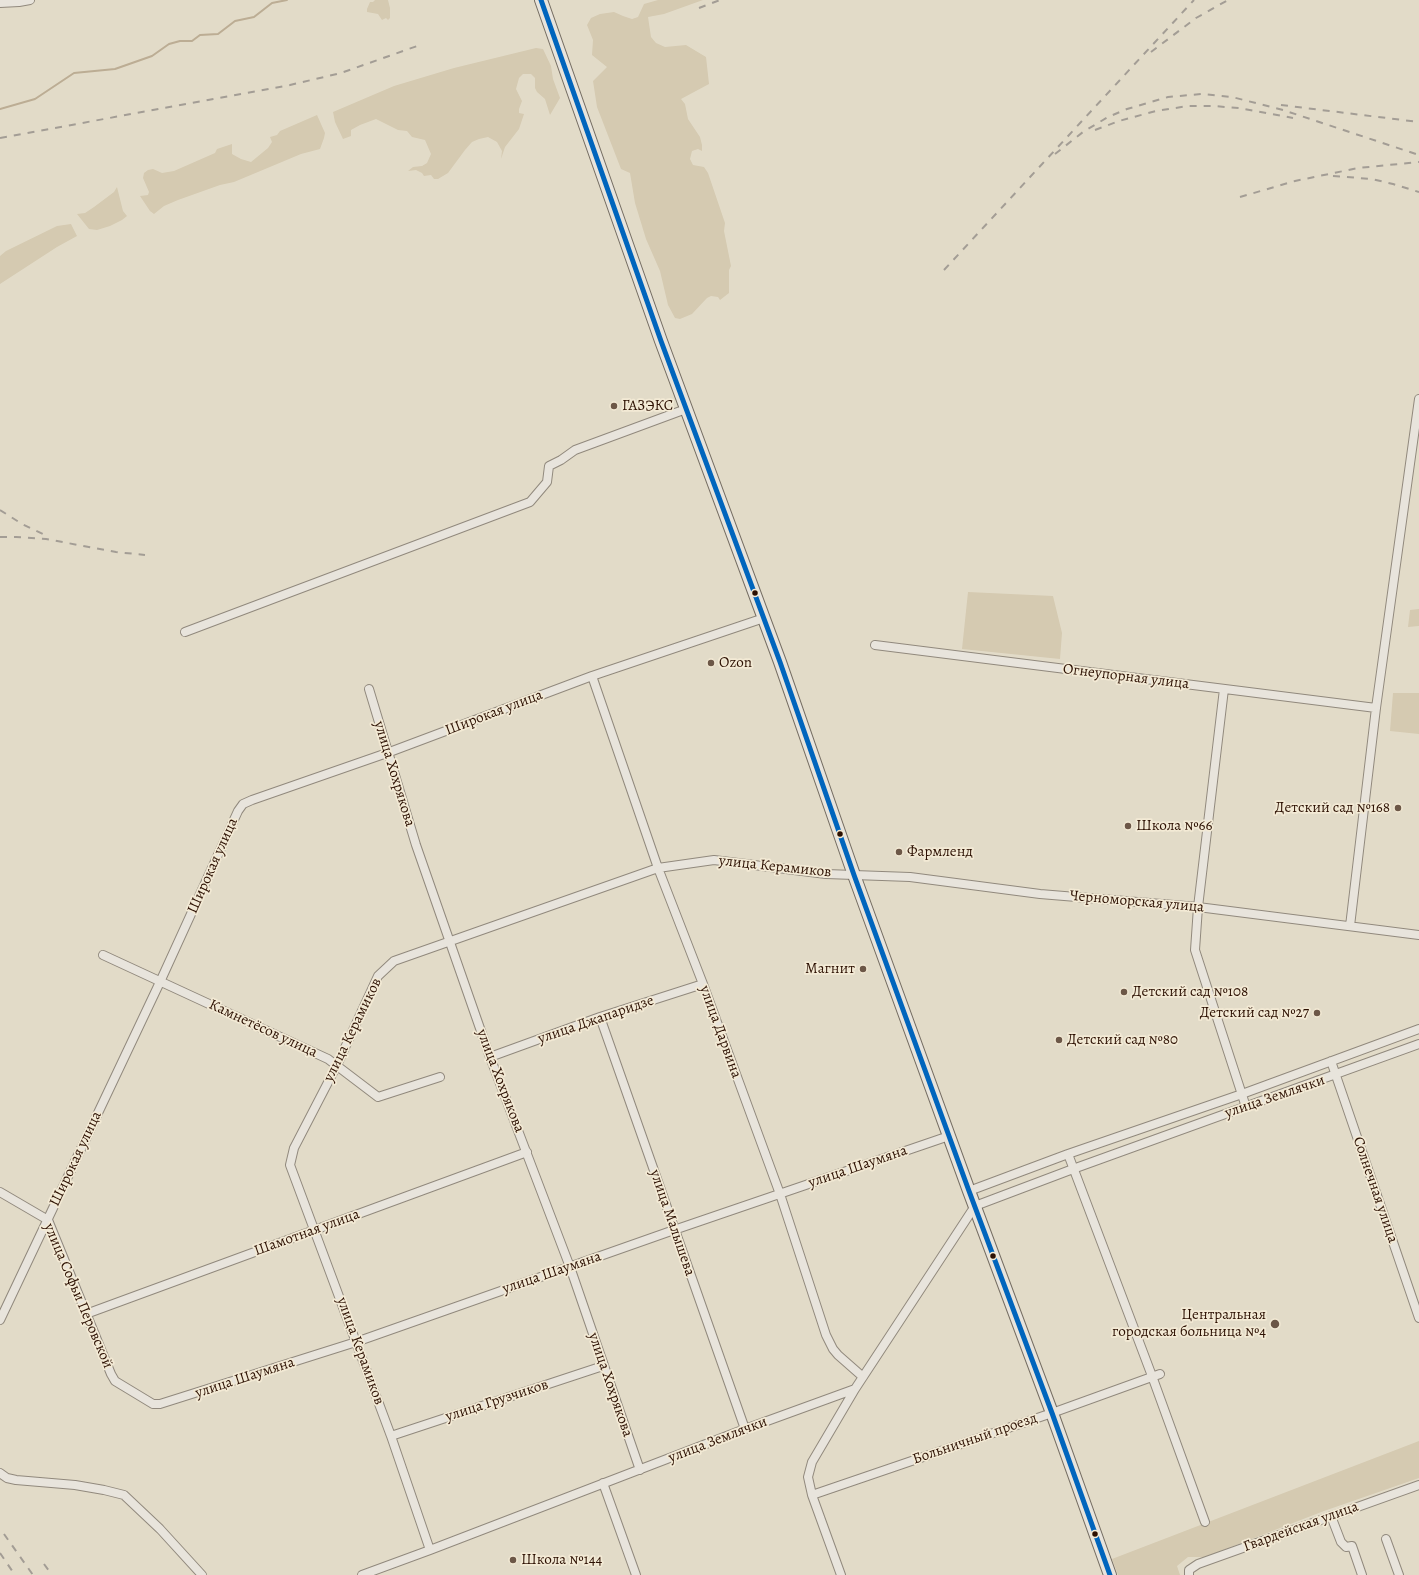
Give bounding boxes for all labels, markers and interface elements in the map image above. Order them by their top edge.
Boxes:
place label: ГАЗЭКС [622,397,673,415]
marker: ГАЗЭКС [609,401,619,411]
unlabelled marker [750,588,760,598]
place label: Ozon [719,654,752,672]
marker: Ozon [706,658,716,668]
street label: Огнеупорная улица [1062,660,1190,694]
street label: Широкая улица [443,686,545,740]
street label: улица Хохрякова [369,719,419,829]
place label: Детский сад №168 [1275,799,1390,817]
marker: Детский сад №168 [1393,803,1403,813]
street label: Широкая улица [184,815,242,917]
place label: Школа №66 [1136,817,1212,835]
marker: Школа №66 [1123,821,1133,831]
unlabelled marker [835,829,845,839]
place label: Фармленд [907,843,973,861]
marker: Фармленд [894,847,904,857]
street label: улица Керамиков [718,852,832,882]
street label: Черноморская улица [1069,887,1205,917]
place label: Магнит [805,960,855,978]
marker: Магнит [858,964,868,974]
street label: улица Керамиков [320,975,386,1085]
street label: улица Дарвина [695,983,745,1081]
place label: Детский сад №108 [1132,983,1248,1001]
marker: Детский сад №108 [1119,987,1129,997]
street label: улица Джапаридзе [536,992,656,1048]
street label: Камнетёсов улица [206,996,320,1062]
place label: Детский сад №27 [1200,1004,1309,1022]
marker: Детский сад №27 [1312,1008,1322,1018]
street label: улица Хохрякова [472,1027,528,1135]
place label: Детский сад №80 [1067,1031,1178,1049]
marker: Детский сад №80 [1054,1035,1064,1045]
street label: улица Землячки [1223,1071,1327,1123]
street label: Широкая улица [46,1109,106,1209]
street label: Солнечная улица [1348,1135,1402,1245]
street label: улица Шаумяна [806,1142,910,1192]
street label: улица Малышева [645,1167,699,1279]
street label: Шамотная улица [252,1206,362,1260]
street label: улица Софьи Перовской [39,1221,117,1371]
street label: улица Шаумяна [500,1248,604,1298]
unlabelled marker [988,1251,998,1261]
street label: улица Керамиков [332,1295,388,1407]
place label: Центральная городская больница №4 [1112,1306,1266,1341]
marker: Центральная городская больница №4 [1269,1318,1281,1330]
street label: улица Хохрякова [584,1330,636,1440]
street label: улица Шаумяна [193,1353,297,1403]
street label: улица Грузчиков [443,1376,551,1426]
street label: Больничный проезд [910,1409,1040,1469]
street label: улица Землячки [666,1413,770,1467]
street label: Гвардейская улица [1241,1498,1361,1556]
unlabelled marker [1090,1529,1100,1539]
place label: Школа №144 [521,1551,602,1569]
marker: Школа №144 [508,1555,518,1565]

